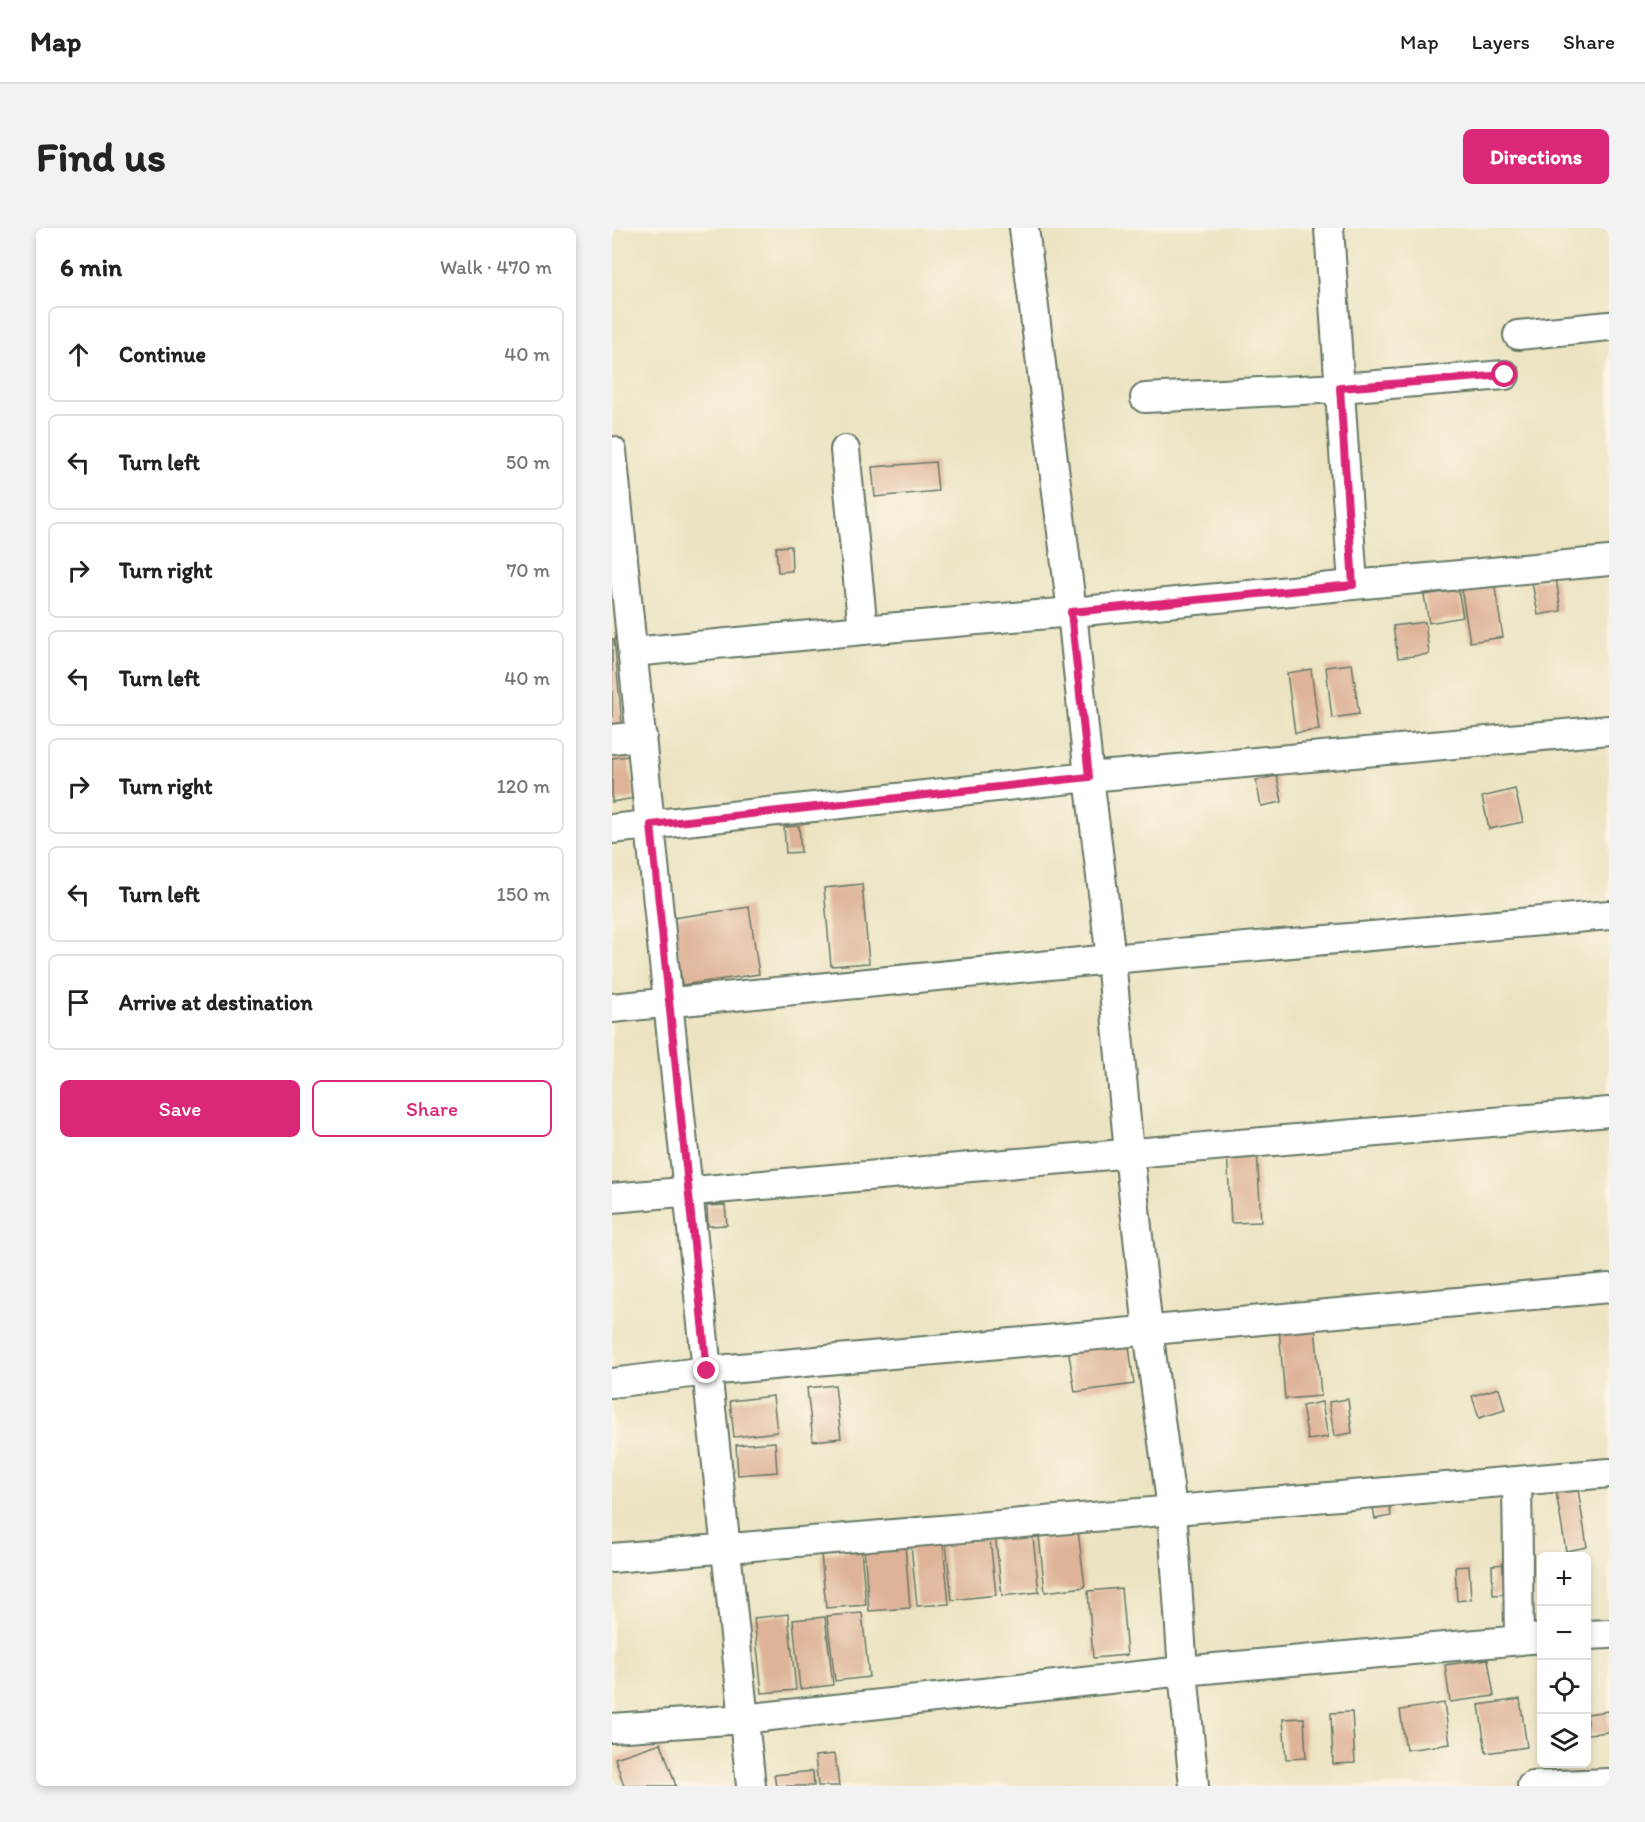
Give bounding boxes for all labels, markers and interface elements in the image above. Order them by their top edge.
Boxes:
text: Map [30,24,81,58]
text: Map [1400,29,1439,54]
text: Layers [1472,29,1530,54]
text: Share [1563,29,1615,54]
button: Directions [1463,129,1609,184]
text: Find us [36,131,166,182]
text: 6 min [60,251,122,283]
text: Walk · 470 m [440,255,552,279]
icon: ahead [62,338,95,371]
text: Continue [119,341,206,368]
text: 40 m [504,342,550,366]
route start [1491,361,1517,387]
icon: left [62,446,95,479]
text: Turn left [119,449,200,476]
text: 50 m [506,450,550,474]
icon: right [62,554,95,587]
text: Turn right [119,557,213,584]
text: 70 m [506,558,550,582]
icon: left [62,662,95,695]
text: Turn left [119,665,200,692]
text: 40 m [504,666,550,690]
icon: right [62,770,95,803]
text: Turn right [119,773,213,800]
text: 120 m [497,774,550,798]
icon: left [62,878,95,911]
text: Turn left [119,881,200,908]
text: 150 m [497,882,550,906]
icon: arrive [62,986,95,1019]
text: Arrive at destination [119,989,313,1016]
button: Save [60,1080,300,1137]
button: Share [312,1080,552,1137]
route end [693,1357,719,1383]
map controls [1537,1552,1591,1768]
button: + [1537,1552,1591,1606]
button: − [1537,1606,1591,1660]
button: locate [1537,1660,1591,1714]
button: layers [1537,1714,1591,1768]

